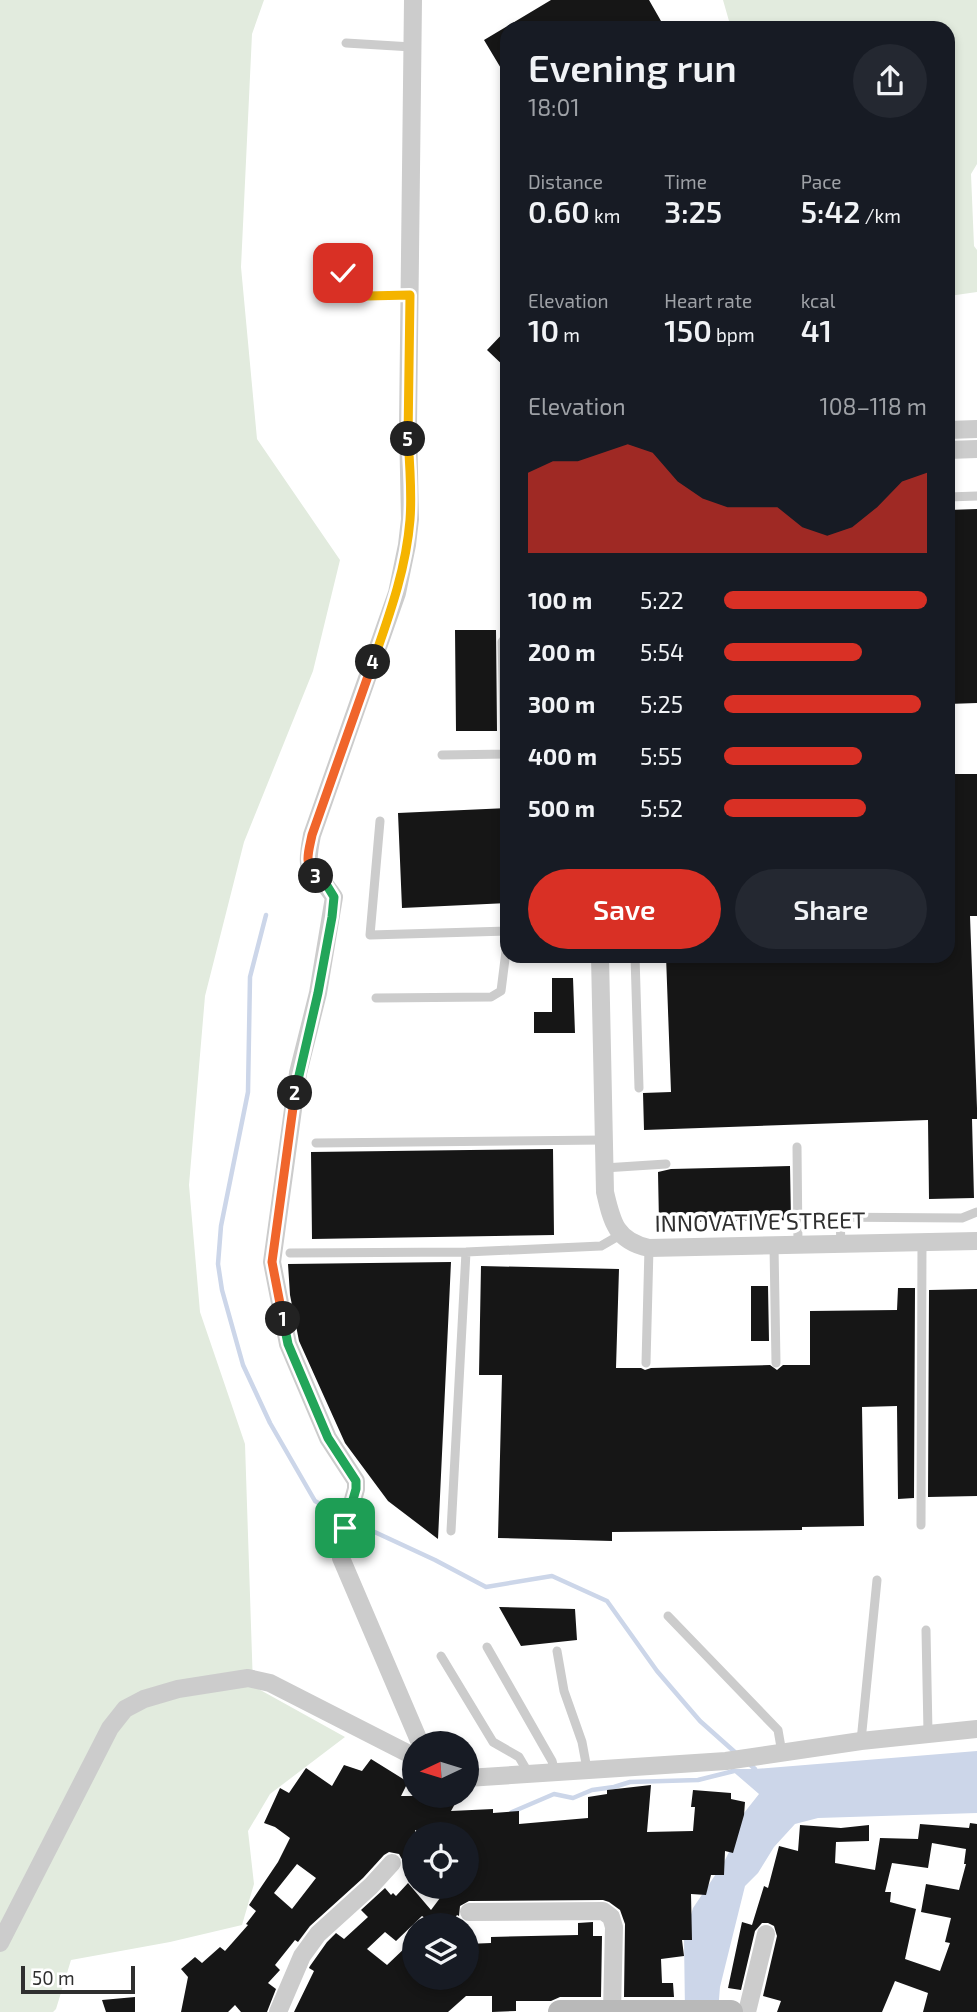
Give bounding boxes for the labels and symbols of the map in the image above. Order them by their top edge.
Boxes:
pin [313,243,373,303]
pin: 5 [390,422,426,457]
pin: 4 [356,644,390,680]
pin: 3 [298,858,334,894]
pin: 2 [278,1076,312,1110]
street label: INNOVATIVE STREET [654,1205,866,1237]
pin: 1 [266,1302,300,1336]
pin [315,1498,375,1558]
north arrow [402,1731,480,1808]
scale bar [21,1963,135,1995]

